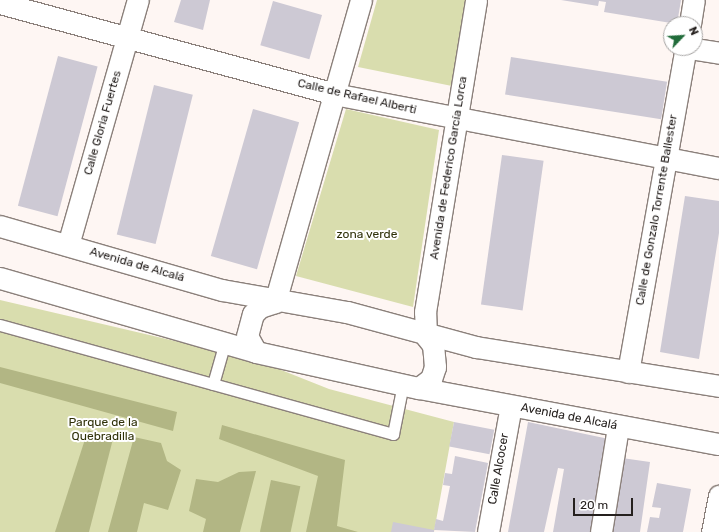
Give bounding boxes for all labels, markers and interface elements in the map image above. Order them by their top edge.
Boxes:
north arrow [663,16,703,56]
text: N [686,25,701,37]
street label: Calle Gloria Fuertes [81,69,125,177]
street label: Avenida de Federico García Lorca [427,75,471,261]
street label: Calle de Rafael Alberti [296,76,418,118]
street label: Calle de Gonzalo Torrente Ballester [633,113,681,307]
park label: zona verde [336,228,398,242]
street label: Avenida de Alcalá [88,245,186,285]
street label: Avenida de Alcalá [519,401,619,433]
park label: Parque de la Quebradilla [68,416,138,444]
street label: Calle Alcocer [486,432,512,506]
scale bar [575,490,635,516]
text: 20 m [580,498,608,512]

